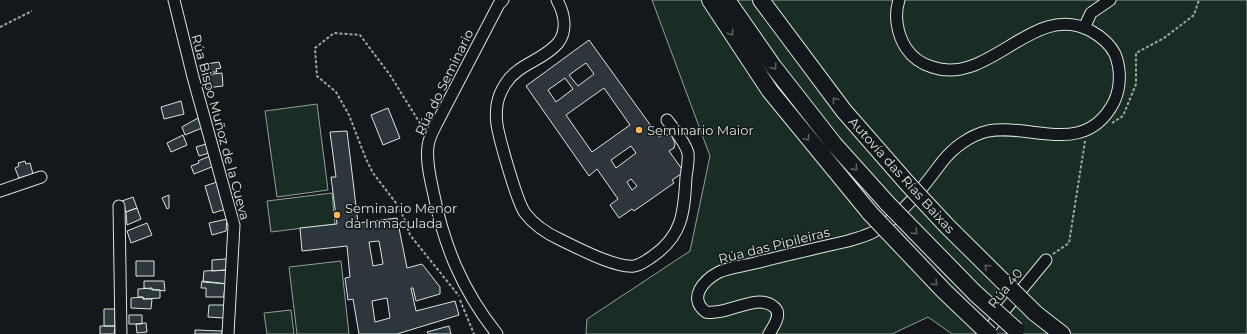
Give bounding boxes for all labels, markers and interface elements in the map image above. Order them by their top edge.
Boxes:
street label: Rúa do Seminario [411,26,477,138]
one-way arrow [726,28,733,35]
street label: Rúa Bispo Muñoz de la Cueva [188,32,254,222]
one-way arrow [769,62,776,69]
one-way arrow [833,98,840,105]
street label: Autovía das Rías Baixas [846,114,958,236]
place label: Seminario Maior [647,122,754,138]
marker: Seminario Maior [634,125,644,135]
one-way arrow [803,133,810,140]
one-way arrow [851,163,858,170]
place label: Seminario Menor da Inmaculada [345,200,457,231]
marker: Seminario Menor da Inmaculada [332,210,342,220]
street label: Rúa das Pipileiras [717,223,831,267]
one-way arrow [910,227,918,235]
one-way arrow [984,264,992,272]
street label: Rúa 40 [984,265,1026,311]
one-way arrow [930,278,938,286]

